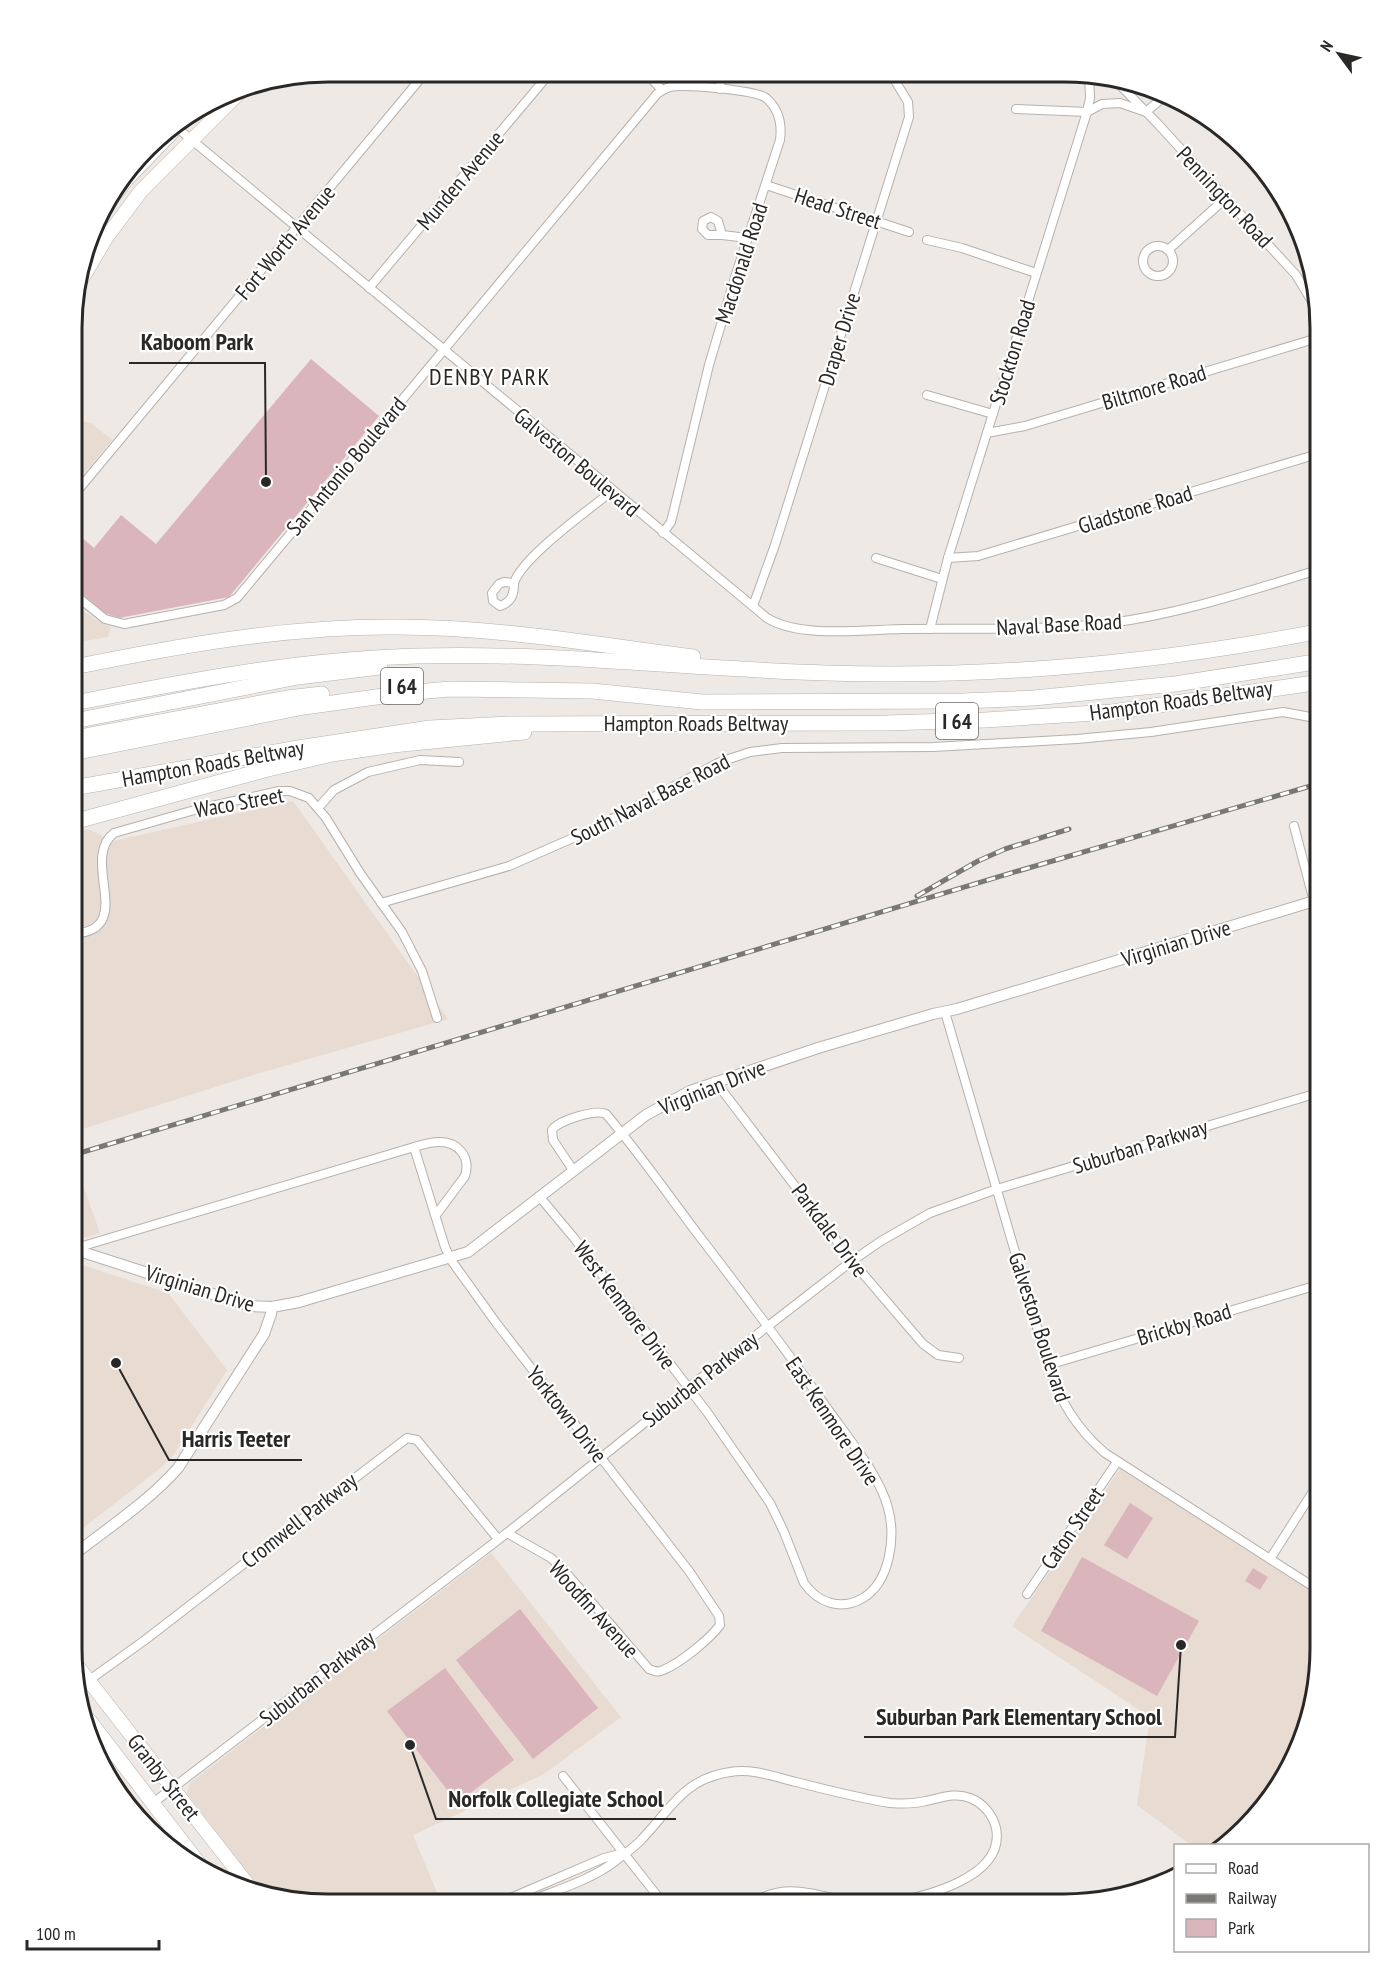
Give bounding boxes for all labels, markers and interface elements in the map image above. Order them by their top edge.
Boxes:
north arrow [1309,24,1369,84]
text: N [1316,37,1337,55]
street label: Munden Avenue [410,125,510,235]
street label: Pennington Road [1171,140,1279,254]
street label: Fort Worth Avenue [229,179,341,305]
street label: Head Street [791,181,885,235]
street label: Macdonald Road [708,199,774,327]
street label: Draper Drive [812,289,866,389]
street label: Stockton Road [983,296,1041,408]
callout: Kaboom Park [129,321,265,363]
text: Kaboom Park [141,326,253,357]
street label: Biltmore Road [1099,358,1209,416]
district label: DENBY PARK [429,361,551,392]
street label: San Antonio Boulevard [280,391,412,541]
street label: Galveston Boulevard [508,401,646,523]
street label: Gladstone Road [1074,478,1196,540]
street label: Naval Base Road [996,607,1122,641]
road number: I 64 [381,668,423,704]
street label: Hampton Roads Beltway [1088,673,1275,727]
road number: I 64 [936,703,978,739]
street label: Hampton Roads Beltway [604,709,789,737]
street label: Hampton Roads Beltway [120,733,307,793]
street label: South Naval Base Road [566,747,734,851]
street label: Waco Street [192,780,286,824]
street label: Virginian Drive [1117,913,1234,973]
street label: Virginian Drive [654,1053,770,1121]
street label: Suburban Parkway [1069,1112,1211,1180]
street label: Parkdale Drive [786,1178,874,1282]
street label: West Kenmore Drive [568,1235,682,1375]
street label: Galveston Boulevard [1003,1249,1077,1405]
street label: Virginian Drive [141,1258,258,1318]
street label: Brickby Road [1134,1296,1234,1352]
street label: Suburban Parkway [636,1325,764,1433]
street label: East Kenmore Drive [780,1352,886,1490]
street label: Yorktown Drive [521,1360,613,1468]
callout: Harris Teeter [169,1418,302,1460]
text: Harris Teeter [182,1423,291,1454]
street label: Cromwell Parkway [236,1466,363,1574]
street label: Caton Street [1034,1481,1110,1575]
street label: Woodfin Avenue [543,1554,645,1664]
street label: Suburban Parkway [253,1624,381,1732]
callout: Suburban Park Elementary School [864,1695,1175,1737]
text: Suburban Park Elementary School [876,1701,1162,1732]
street label: Granby Street [121,1728,207,1826]
callout: Norfolk Collegiate School [436,1777,676,1819]
text: Norfolk Collegiate School [448,1783,664,1814]
legend [1174,1844,1369,1952]
text: Road [1228,1856,1259,1879]
text: Railway [1228,1886,1277,1909]
scale bar [27,1913,159,1951]
text: Park [1228,1916,1255,1939]
text: 100 m [36,1922,76,1945]

